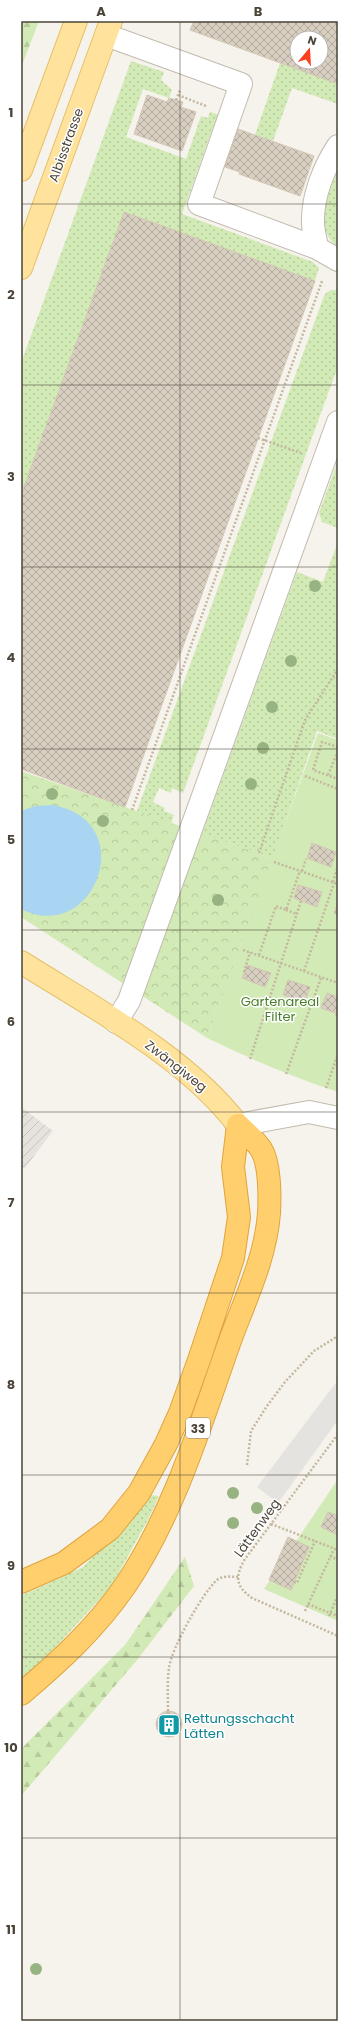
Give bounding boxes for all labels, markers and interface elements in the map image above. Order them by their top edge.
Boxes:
text: A [96,2,106,21]
text: B [254,2,263,21]
north arrow [289,30,329,70]
text: N [306,32,319,49]
text: 1 [9,103,13,122]
street label: Albisstrasse [44,105,88,185]
text: 2 [7,285,15,304]
text: 3 [7,467,15,486]
text: 4 [7,648,16,667]
text: 5 [7,830,15,849]
park label: Gartenareal Filter [241,992,319,1026]
text: 6 [7,1012,15,1031]
street label: Zwängiweg [141,1036,211,1096]
text: 7 [8,1193,15,1212]
text: 8 [7,1375,15,1394]
road number: 33 [186,1418,210,1438]
street label: Lättenweg [229,1495,285,1561]
text: 9 [7,1556,15,1575]
place label: Rettungsschacht Lätten [184,1709,295,1743]
building icon: Rettungsschacht Lätten [156,1712,182,1738]
text: 10 [4,1738,18,1757]
text: 11 [6,1920,16,1939]

